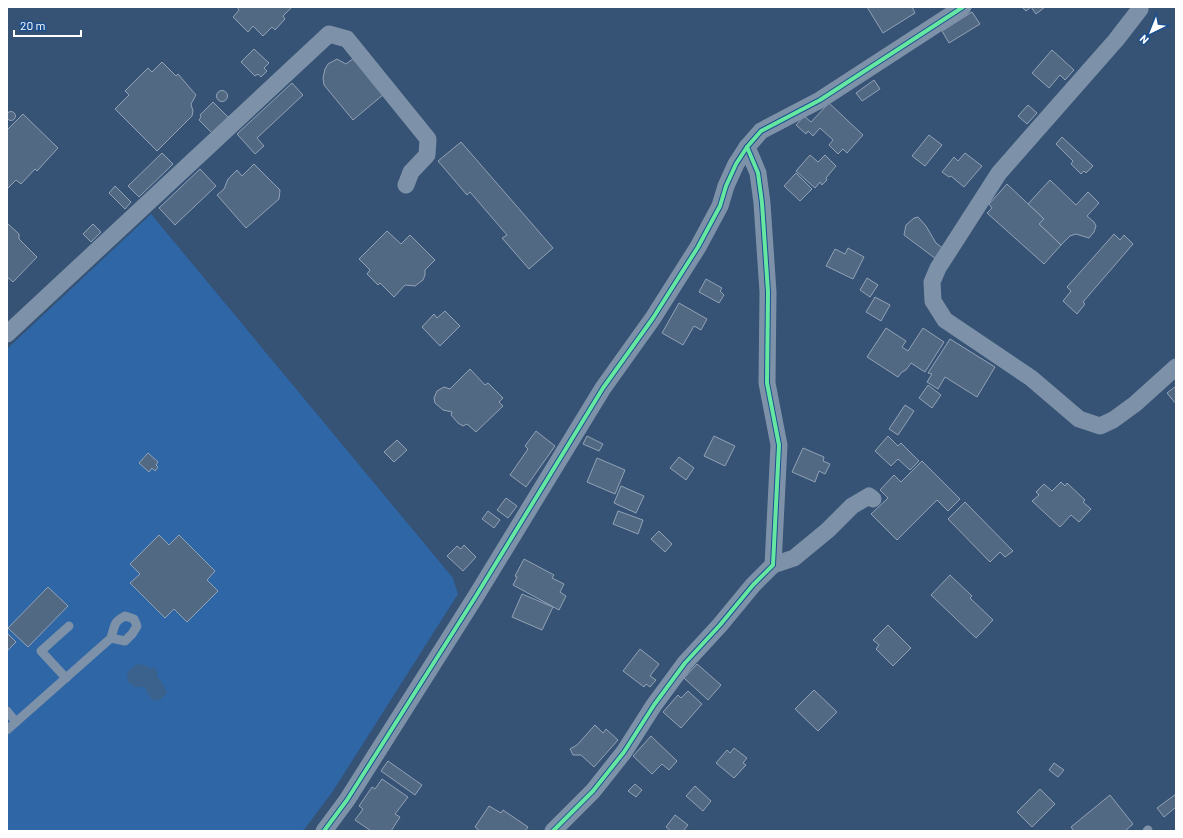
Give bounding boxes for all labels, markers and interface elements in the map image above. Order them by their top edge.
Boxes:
scale bar [14,12,81,38]
north arrow [1131,12,1171,52]
text: 20 m [20,18,46,32]
text: N [1137,32,1151,47]

